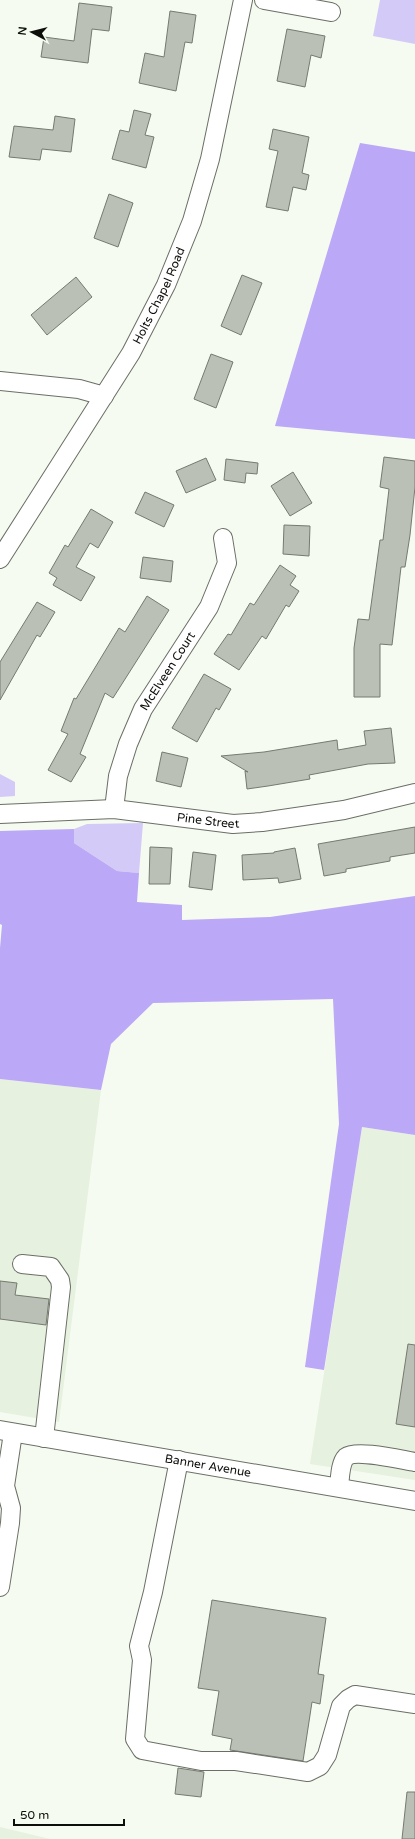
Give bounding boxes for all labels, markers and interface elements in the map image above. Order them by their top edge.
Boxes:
north arrow [12,12,52,52]
text: N [16,26,30,36]
street label: Holts Chapel Road [130,245,188,346]
street label: McElveen Court [137,629,198,713]
street label: Pine Street [176,810,240,831]
street label: Banner Avenue [164,1451,252,1480]
scale bar [14,1801,124,1827]
text: 50 m [20,1808,49,1822]

